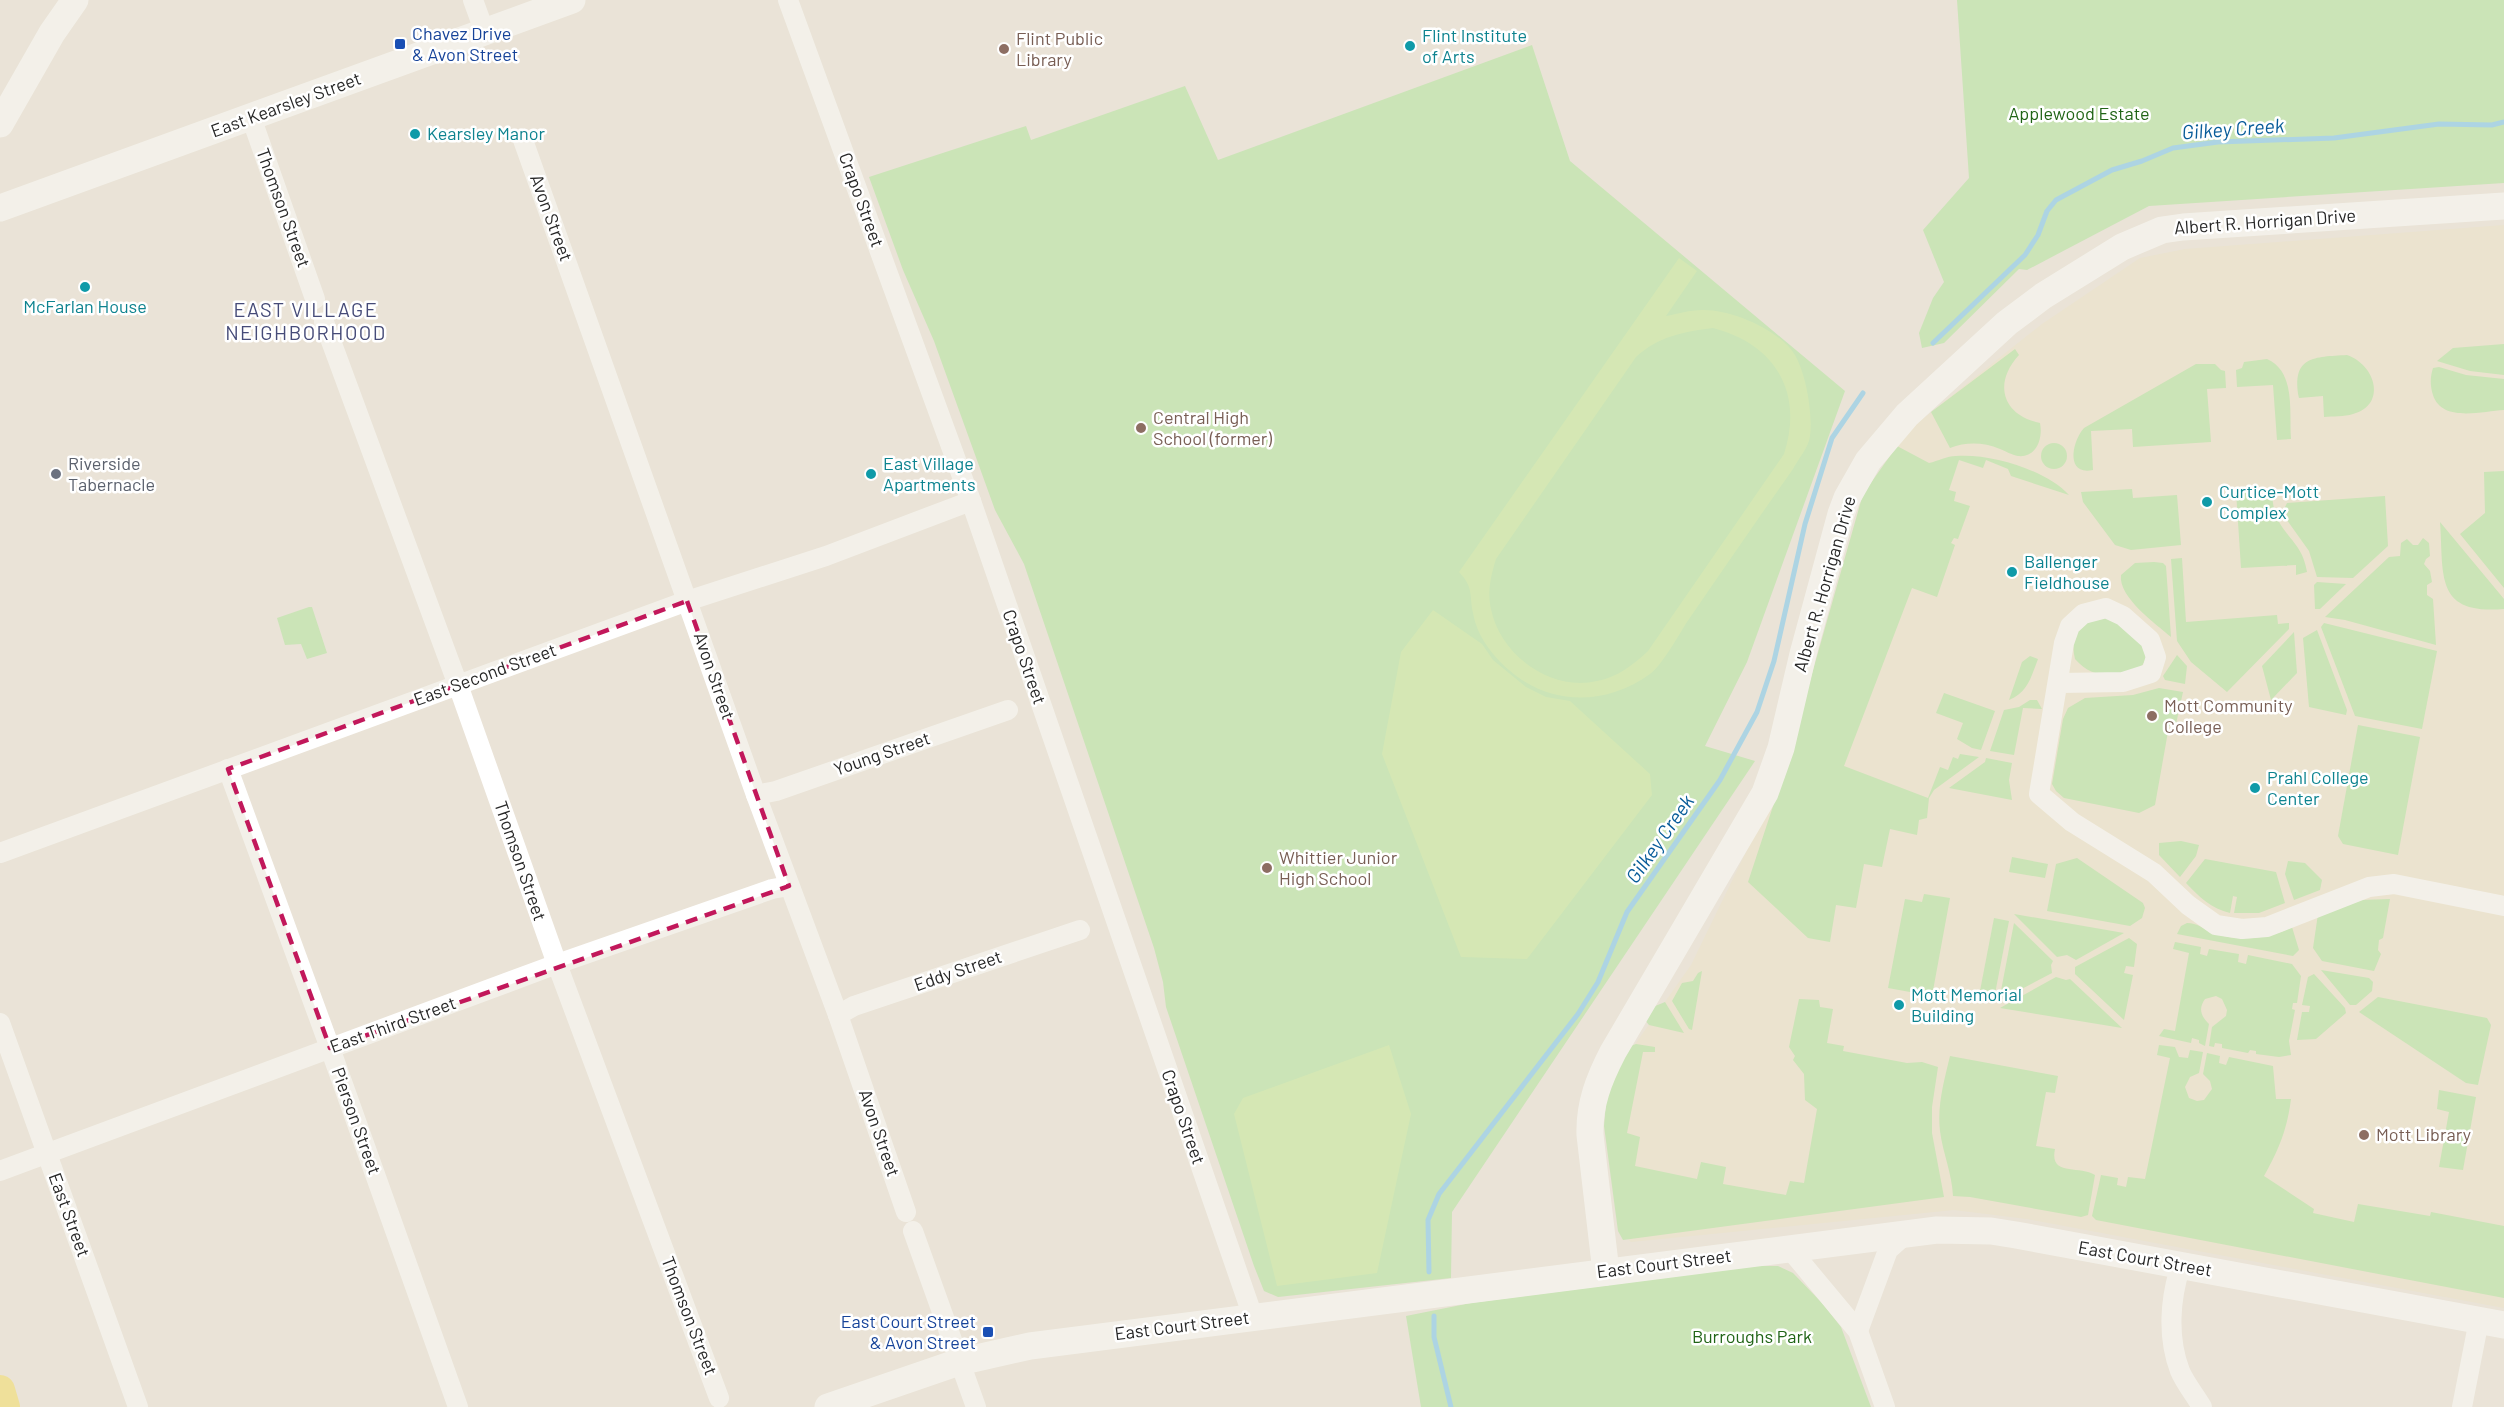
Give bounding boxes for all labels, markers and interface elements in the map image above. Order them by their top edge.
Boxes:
place label: Chavez Drive & Avon Street [412,22,518,65]
place label: Flint Institute of Arts [1422,24,1527,67]
place label: Flint Public Library [1016,27,1103,70]
marker: Chavez Drive & Avon Street [393,37,407,51]
marker: Flint Institute of Arts [1403,39,1417,53]
marker: Flint Public Library [997,42,1011,56]
street label: East Kearsley Street [208,67,364,141]
park label: Applewood Estate [2008,102,2150,124]
water label: Gilkey Creek [2181,112,2285,144]
place label: Kearsley Manor [427,122,545,144]
marker: Kearsley Manor [408,127,422,141]
street label: Thomson Street [252,145,316,270]
street label: Crapo Street [835,149,889,250]
street label: Avon Street [526,171,578,264]
street label: Albert R. Horrigan Drive [2173,204,2357,238]
marker: McFarlan House [78,280,92,294]
place label: McFarlan House [23,295,147,317]
district label: EAST VILLAGE NEIGHBORHOOD [225,297,387,344]
place label: Central High School (former) [1153,406,1272,449]
marker: Central High School (former) [1134,421,1148,435]
place label: Riverside Tabernacle [68,452,155,495]
place label: East Village Apartments [883,452,976,495]
marker: Riverside Tabernacle [49,467,63,481]
marker: East Village Apartments [864,467,878,481]
place label: Curtice-Mott Complex [2219,480,2319,523]
street label: Albert R. Horrigan Drive [1788,493,1860,674]
marker: Curtice-Mott Complex [2200,495,2214,509]
place label: Ballenger Fieldhouse [2024,550,2110,593]
marker: Ballenger Fieldhouse [2005,565,2019,579]
street label: Crapo Street [998,606,1051,707]
street label: Avon Street [690,629,740,722]
street label: East Second Street [410,638,559,710]
place label: Mott Community College [2164,694,2293,737]
marker: Mott Community College [2145,709,2159,723]
street label: Young Street [831,726,933,780]
place label: Prahl College Center [2267,766,2369,809]
marker: Prahl College Center [2248,781,2262,795]
water label: Gilkey Creek [1620,789,1699,887]
street label: Thomson Street [490,798,552,924]
place label: Whittier Junior High School [1279,846,1398,889]
marker: Whittier Junior High School [1260,861,1274,875]
street label: Eddy Street [911,945,1005,995]
place label: Mott Memorial Building [1911,983,2022,1026]
street label: East Third Street [327,991,459,1057]
marker: Mott Memorial Building [1892,998,1906,1012]
street label: Pierson Street [327,1064,386,1177]
street label: Crapo Street [1157,1066,1210,1167]
street label: Avon Street [855,1086,905,1179]
place label: Mott Library [2376,1123,2471,1145]
marker: Mott Library [2357,1128,2371,1142]
street label: East Street [45,1170,95,1260]
street label: East Court Street [2077,1235,2214,1281]
street label: East Court Street [1595,1244,1732,1282]
street label: Thomson Street [657,1253,723,1378]
street label: East Court Street [1113,1306,1250,1344]
place label: East Court Street & Avon Street [841,1310,976,1353]
marker: East Court Street & Avon Street [981,1325,995,1339]
park label: Burroughs Park [1692,1325,1812,1347]

